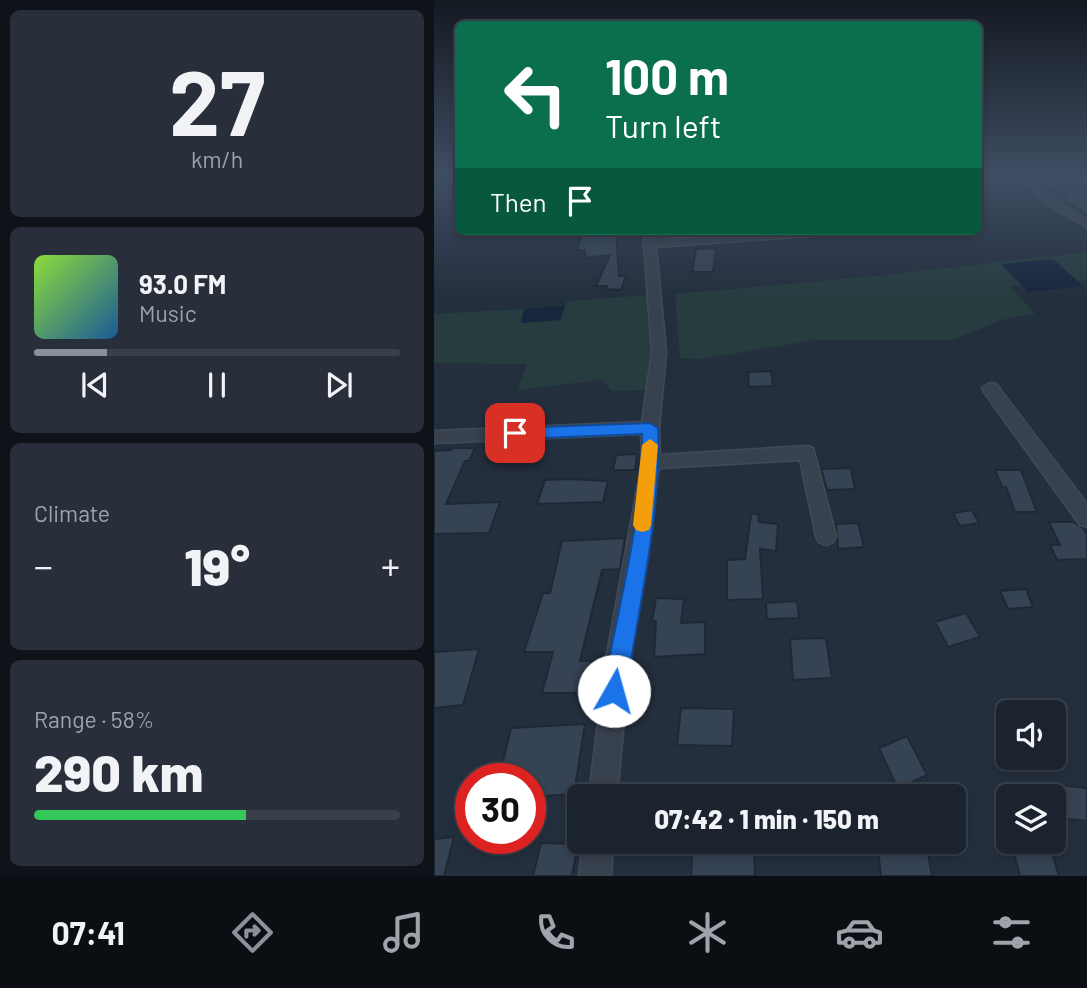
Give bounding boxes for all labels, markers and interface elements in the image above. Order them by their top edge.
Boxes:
text: 27 [169,45,265,154]
text: 100 m [605,46,729,105]
icon: left [490,49,581,140]
text: Turn left [605,106,722,144]
text: km/h [191,145,243,173]
icon: arrive [561,182,599,220]
text: Then [490,186,547,217]
text: 93.0 FM [139,268,226,299]
text: Music [139,299,197,327]
icon: previous [76,366,114,404]
icon: pause [198,366,236,404]
icon: next [320,366,358,404]
pin [485,403,545,463]
icon: arrive [496,414,534,452]
text: Climate [34,499,110,527]
text: 19° [184,534,250,596]
text: − [34,542,53,588]
text: + [381,542,400,588]
position arrow [577,654,651,728]
map controls [996,700,1066,854]
button: sound [996,700,1066,770]
text: Range · 58% [34,705,154,733]
text: 290 km [34,740,203,802]
speed limit sign: 30 [455,763,546,854]
button: layers [996,784,1066,854]
text: 07:42 · 1 min · 150 m [654,803,879,834]
icon: directions [228,908,277,957]
icon: music [379,908,428,957]
icon: phone [531,908,580,957]
icon: climate [683,908,732,957]
icon: car [835,908,884,957]
icon: filters [987,908,1036,957]
text: 07:41 [51,913,125,951]

